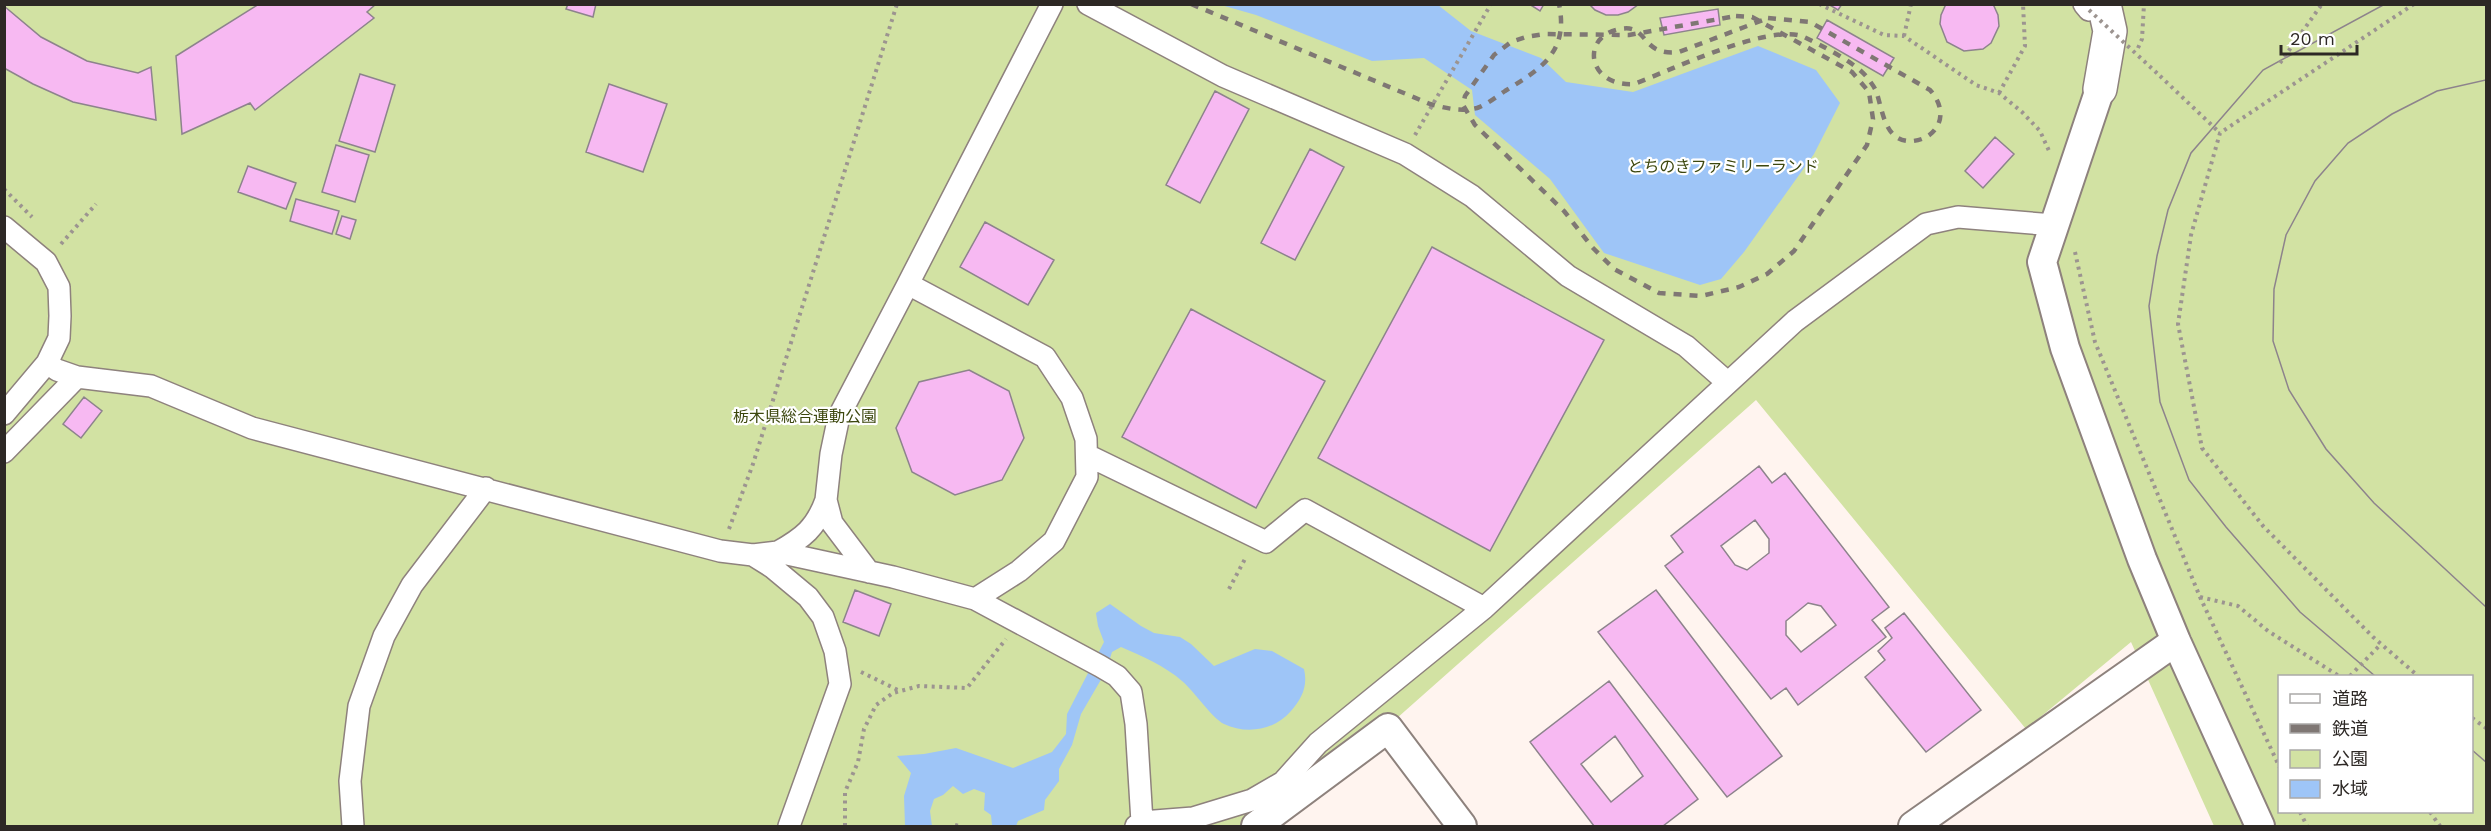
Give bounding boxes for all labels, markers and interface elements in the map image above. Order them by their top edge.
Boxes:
scale bar [2281,18,2358,56]
text: 20 m [2290,28,2335,49]
park label: とちのきファミリーランド [1627,157,1819,176]
park label: 栃木県総合運動公園 [733,407,877,426]
legend [2278,675,2473,813]
text: 道路 [2332,688,2368,709]
text: 鉄道 [2332,718,2368,739]
text: 公園 [2332,748,2368,769]
text: 水域 [2332,778,2368,799]

